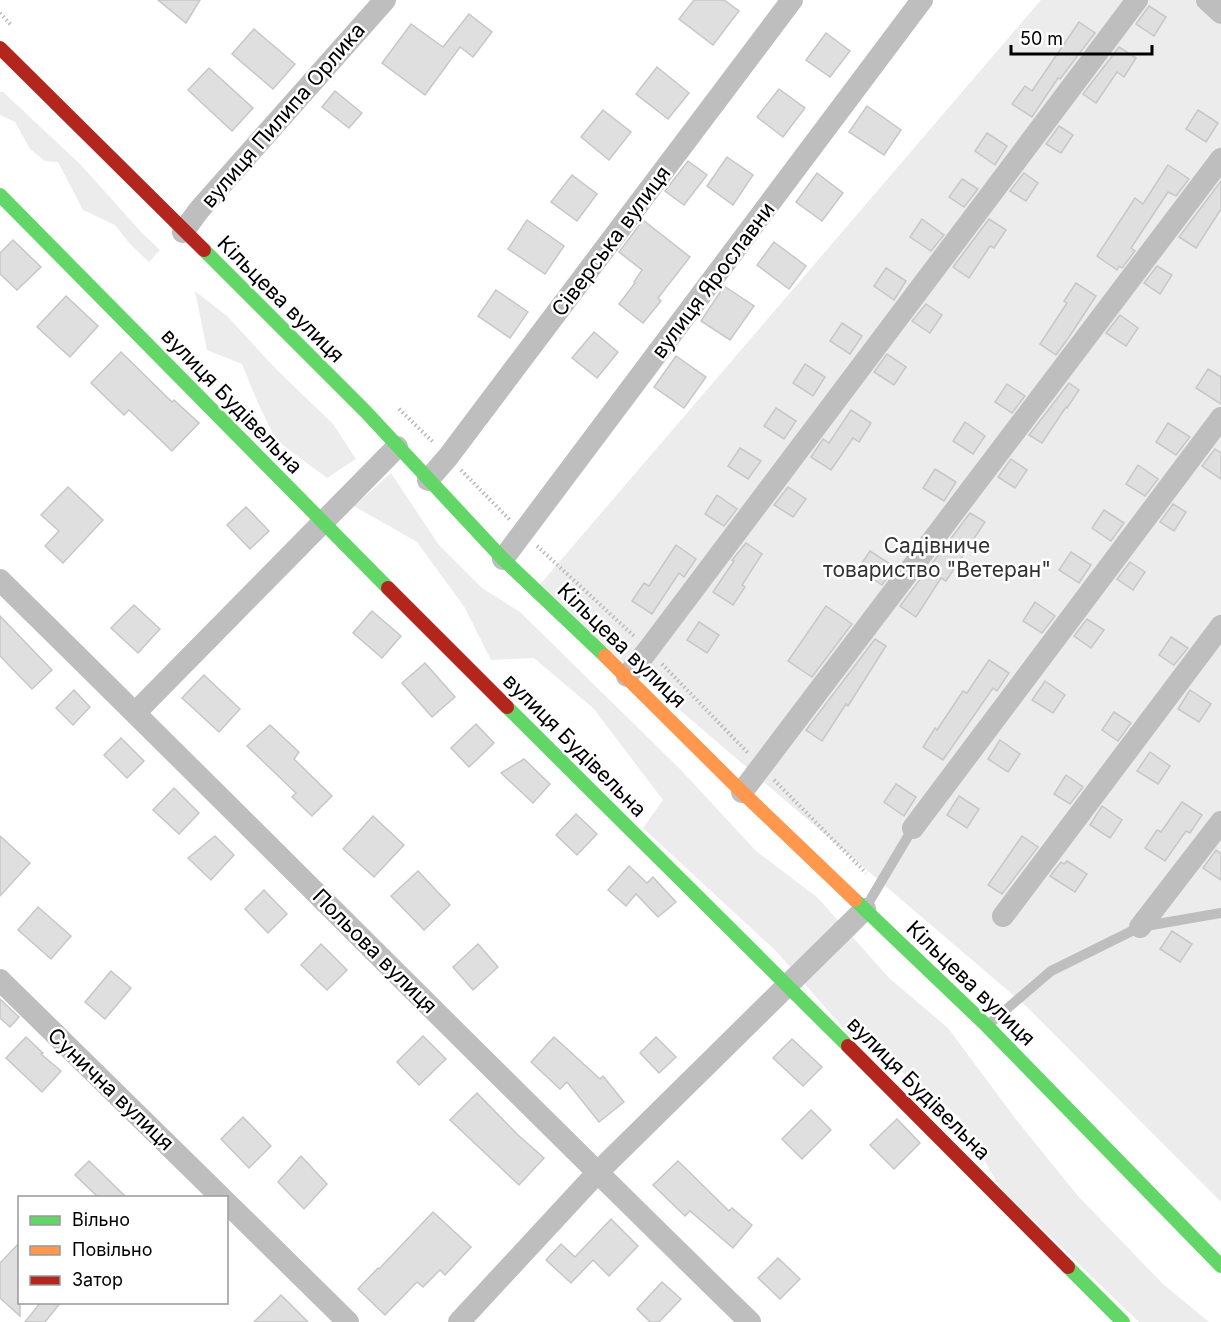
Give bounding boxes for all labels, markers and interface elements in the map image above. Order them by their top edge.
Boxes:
street label: вулиця Пилипа Орлика [196,18,370,212]
scale bar [1011,18,1152,56]
text: 50 m [1020,28,1063,49]
street label: Сіверська вулиця [546,161,676,321]
street label: вулиця Ярославни [646,197,780,363]
street label: Кільцева вулиця [212,230,350,368]
street label: вулиця Будівельна [156,323,308,479]
park label: Садівниче товариство "Ветеран" [823,533,1051,582]
street label: Кільцева вулиця [553,577,691,713]
street label: вулиця Будівельна [498,668,652,822]
street label: Польова вулиця [308,884,442,1018]
street label: Кільцева вулиця [902,915,1040,1051]
street label: вулиця Будівельна [842,1011,996,1165]
street label: Сунична вулиця [43,1022,179,1156]
legend [18,1196,228,1304]
text: Вільно [72,1209,130,1230]
text: Повільно [72,1239,153,1260]
text: Затор [72,1269,123,1290]

